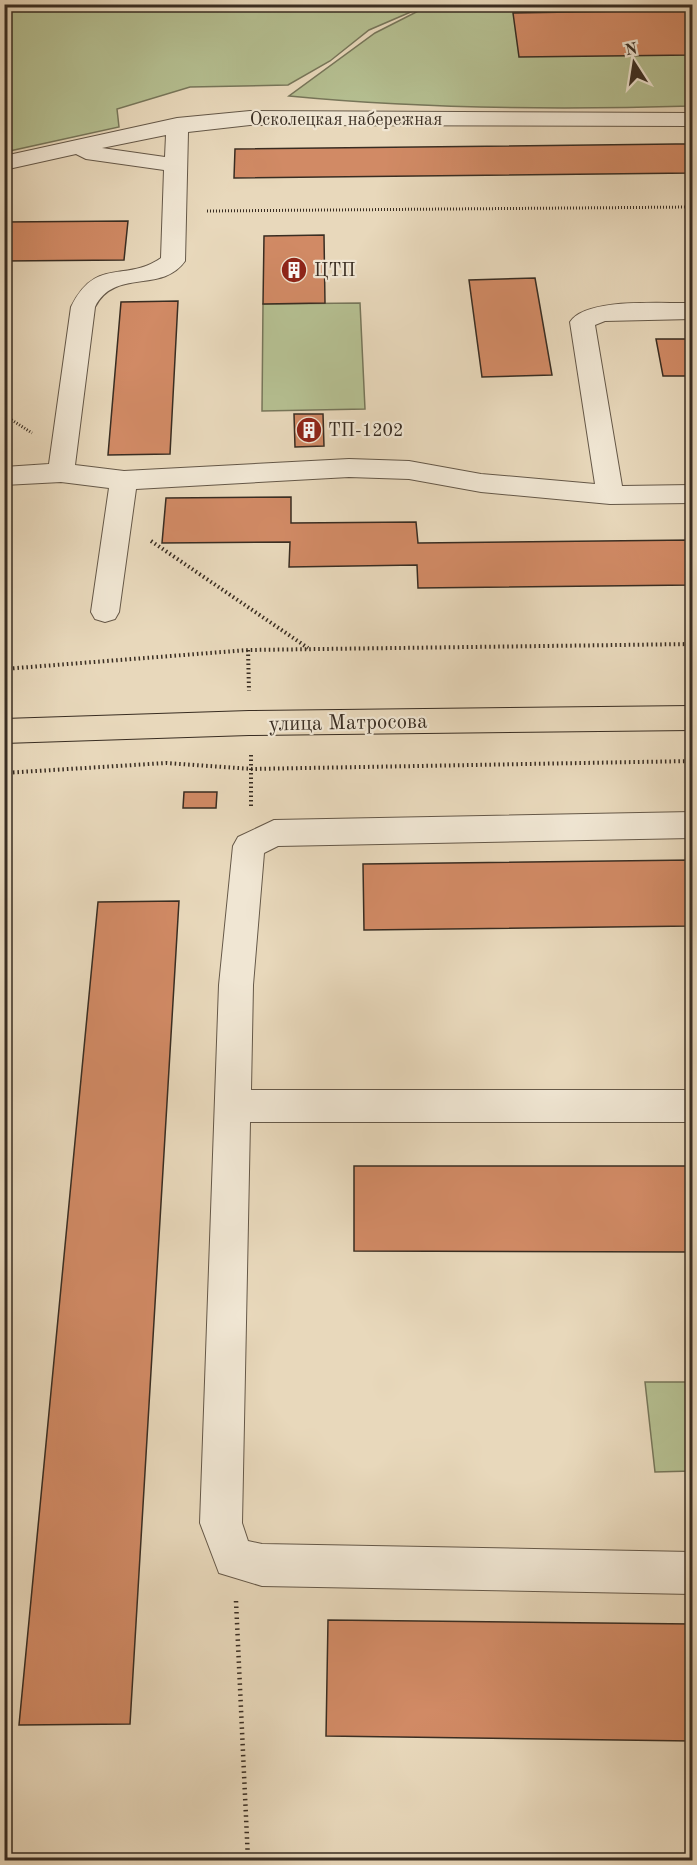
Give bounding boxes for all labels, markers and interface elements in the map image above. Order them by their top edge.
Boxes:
north arrow [604,33,664,93]
text: N [624,41,640,59]
street label: Осколецкая набережная [250,111,442,129]
building icon: ЦТП [279,255,309,285]
place label: ЦТП [314,262,355,280]
building icon: ТП-1202 [294,415,324,445]
place label: ТП-1202 [328,422,403,440]
street label: улица Матросова [268,712,428,735]

